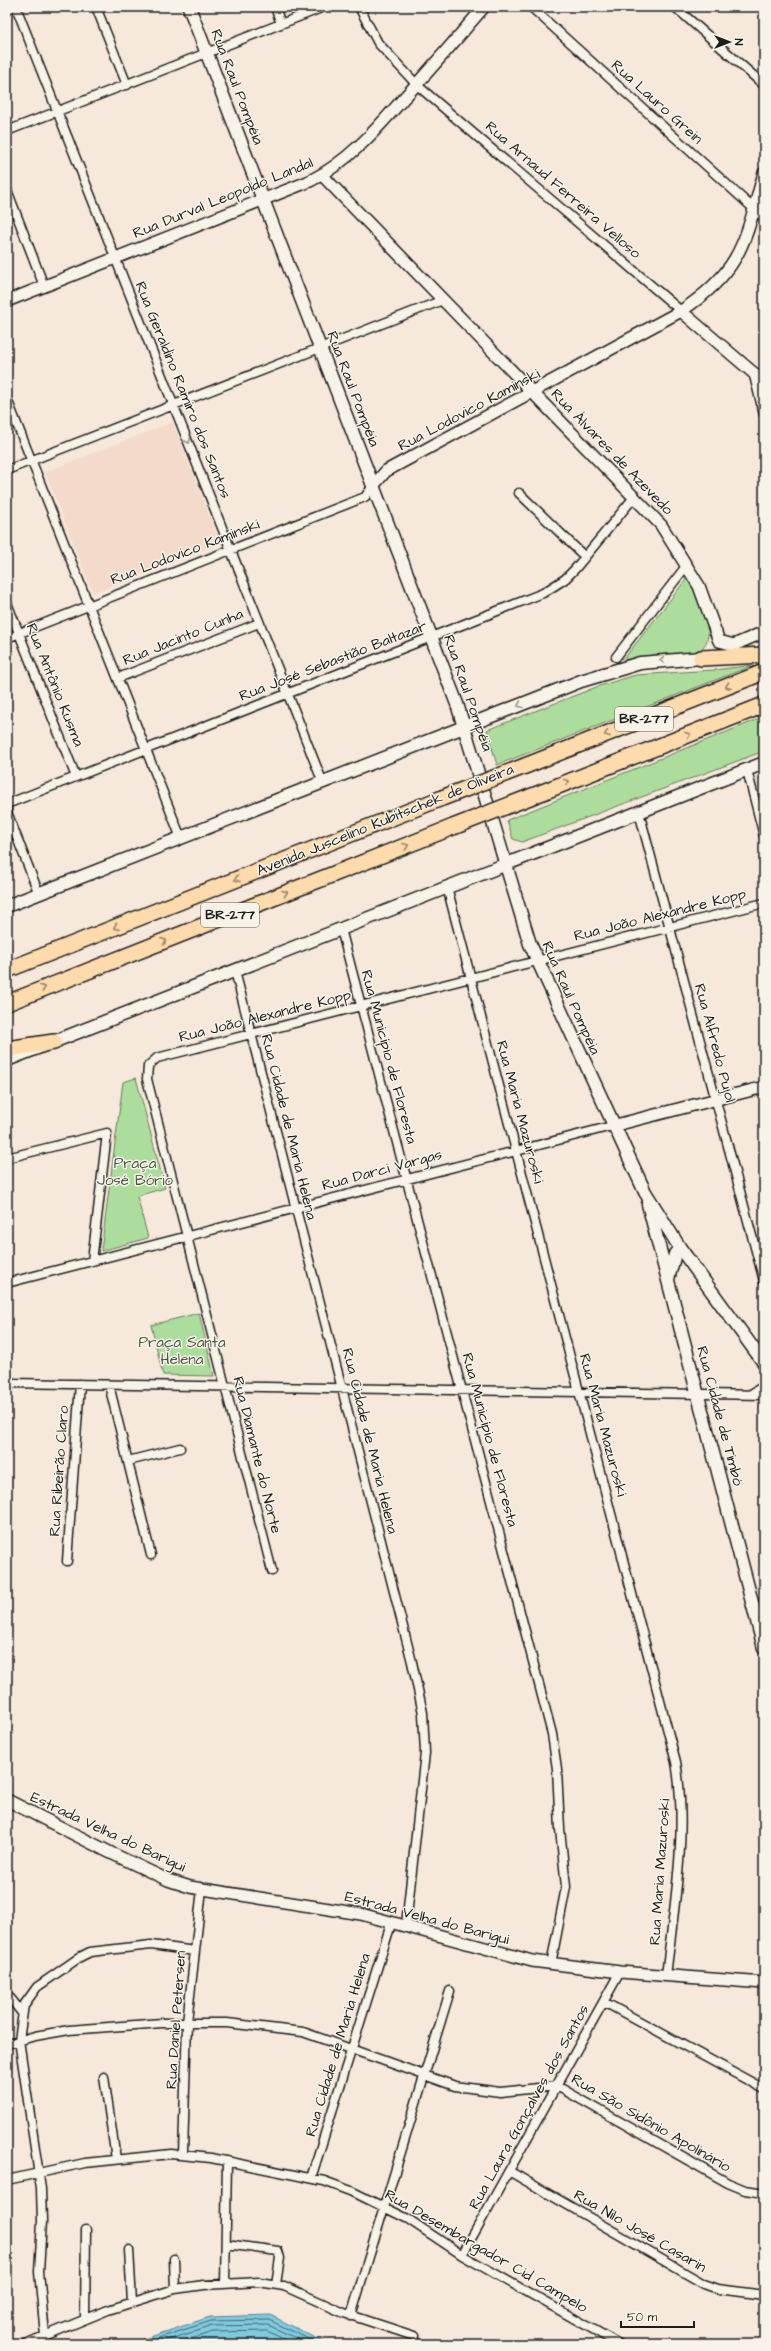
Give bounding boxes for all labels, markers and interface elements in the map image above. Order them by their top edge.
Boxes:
north arrow [709,22,749,62]
street label: Rua Raul Pompéia [205,26,269,148]
text: N [731,39,746,46]
street label: Rua Lauro Grein [607,55,708,149]
street label: Rua Arnaud Ferreira Velloso [481,116,646,264]
street label: Rua Durval Leopoldo Landal [130,152,316,244]
street label: Rua Geraldino Ramiro dos Santos [130,278,236,502]
street label: Rua Raul Pompéia [321,328,385,450]
street label: Rua Lodovico Kaminski [394,363,544,456]
street label: Rua Álvares de Azevedo [546,384,678,520]
one-way arrow [183,437,191,445]
street label: Rua Lodovico Kaminski [107,514,263,590]
street label: Rua Jacinto Cunha [120,603,247,671]
street label: Rua José Sebastião Baltazar [236,615,430,707]
street label: Rua Antônio Kusma [21,620,89,750]
street label: Rua Raul Pompéia [438,632,498,755]
one-way arrow [659,656,665,665]
one-way arrow [724,682,731,690]
one-way arrow [516,701,523,709]
road number: BR-277 [615,707,673,731]
one-way arrow [603,729,610,737]
one-way arrow [684,732,691,740]
street label: Avenida Juscelino Kubitschek de Oliveira [253,758,517,881]
one-way arrow [563,779,570,787]
one-way arrow [403,842,410,850]
one-way arrow [233,874,241,882]
street label: Rua João Alexandre Kopp [572,883,748,947]
one-way arrow [282,890,289,898]
road number: BR-277 [201,903,259,927]
one-way arrow [112,922,119,930]
one-way arrow [161,937,168,945]
street label: Rua Raul Pompéia [537,938,606,1058]
street label: Rua Município de Floresta [356,968,422,1147]
street label: Rua Alfredo Pujol [689,981,741,1105]
street label: Rua João Alexandre Kopp [177,984,353,1048]
one-way arrow [40,985,47,993]
street label: Rua Cidade de Maria Helena [256,1032,322,1222]
street label: Rua Maria Mazuroski [491,1038,549,1186]
street label: Rua Darci Vargas [320,1144,445,1197]
park label: Praça José Bório [97,1153,174,1191]
park label: Praça Santa Helena [138,1332,226,1370]
street label: Rua Cidade de Timbó [691,1344,749,1489]
street label: Rua Cidade de Maria Helena [337,1346,403,1536]
street label: Rua Município de Floresta [457,1351,523,1530]
street label: Rua Maria Mazuroski [574,1351,632,1499]
street label: Rua Diamante do Norte [227,1374,287,1536]
street label: Rua Ribeirão Claro [44,1404,74,1537]
street label: Estrada Velha do Barigui [26,1787,190,1878]
street label: Rua Maria Mazuroski [644,1797,676,1946]
street label: Estrada Velha do Barigui [342,1886,512,1951]
street label: Rua Daniel Petersen [161,1950,191,2090]
street label: Rua Cidade de Maria Helena [300,1950,376,2139]
street label: Rua Laura Gonçalves dos Santos [464,2000,594,2213]
street label: Rua São Sidônio Apolinário [567,2069,735,2178]
street label: Rua Desembargador Cid Campelo [380,2184,592,2319]
street label: Rua Nilo José Casarin [570,2184,711,2278]
scale bar [621,2303,694,2329]
text: 50 m [627,2309,658,2326]

